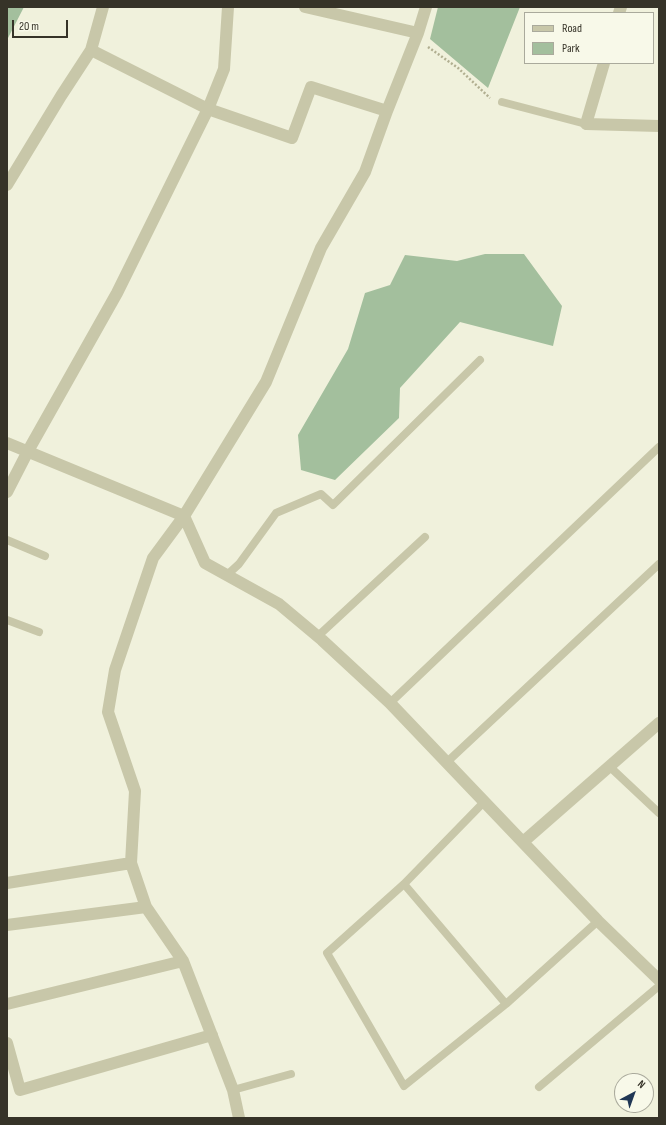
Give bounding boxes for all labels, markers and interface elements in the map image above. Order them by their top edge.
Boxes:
scale bar [14,12,70,38]
legend [524,12,654,64]
text: 20 m [19,19,39,34]
text: Road [562,21,582,36]
text: Park [562,41,580,56]
north arrow [614,1073,654,1113]
text: N [635,1077,648,1091]

